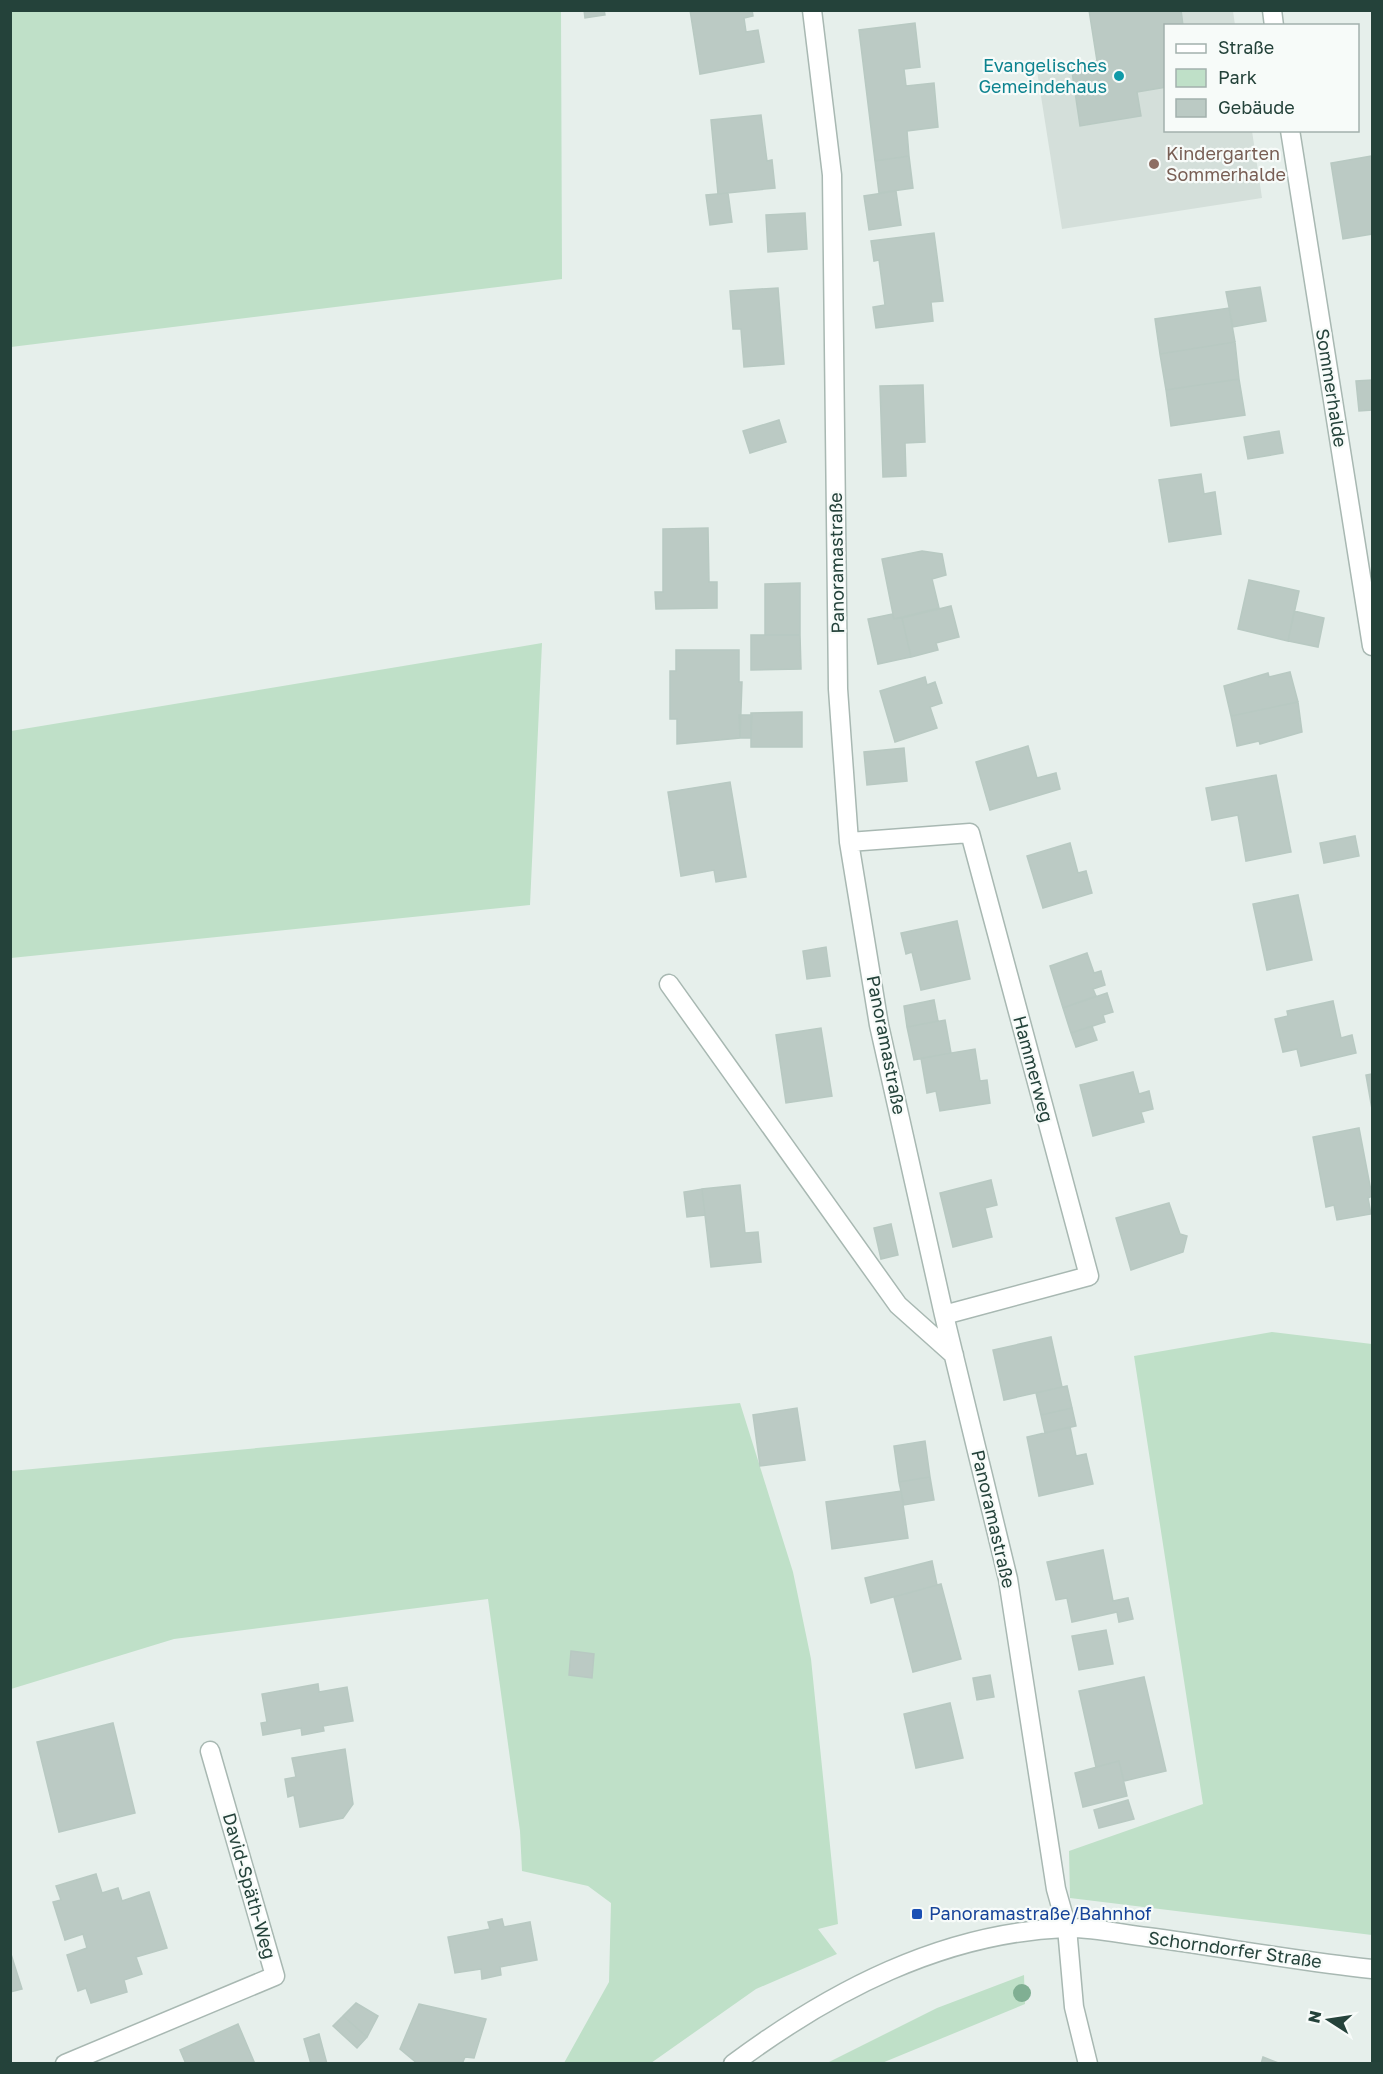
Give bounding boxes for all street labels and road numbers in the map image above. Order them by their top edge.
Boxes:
street label: Sommerhalde [1312,327,1352,449]
street label: Panoramastraße [824,492,848,634]
street label: Panoramastraße [863,973,911,1116]
street label: Hammerweg [1009,1013,1059,1124]
street label: Panoramastraße [967,1447,1021,1590]
street label: David-Späth-Weg [219,1810,281,1961]
street label: Schorndorfer Straße [1147,1926,1323,1972]

